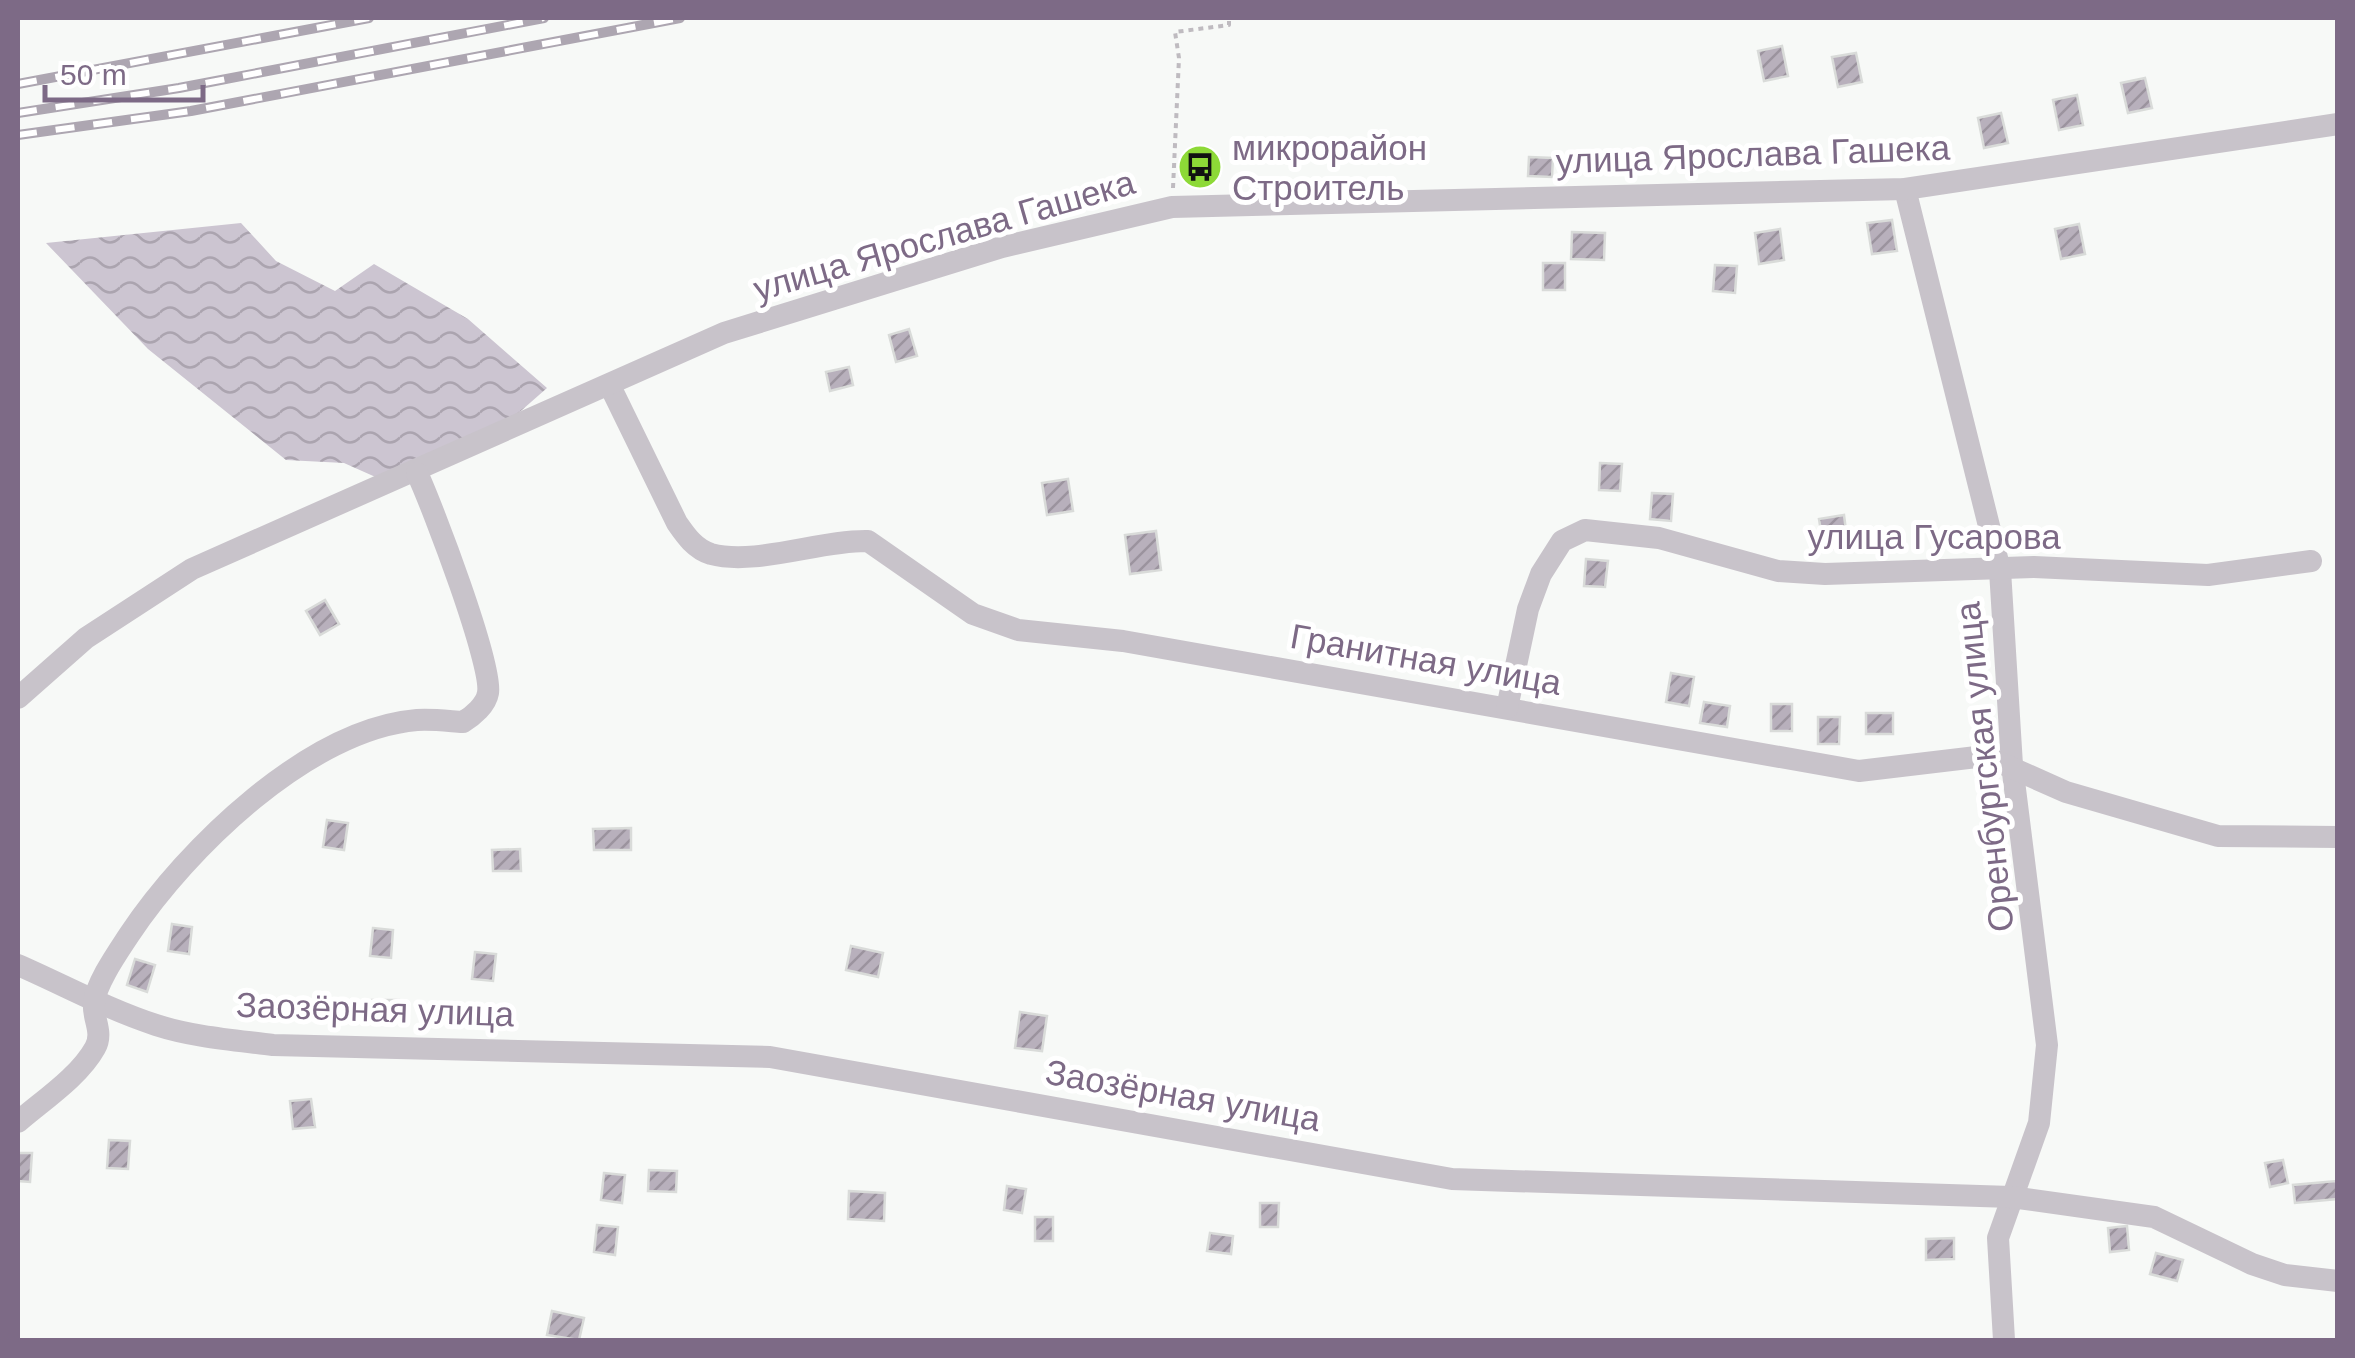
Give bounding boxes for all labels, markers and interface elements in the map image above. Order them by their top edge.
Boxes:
scale bar [45,40,202,102]
text: 50 m [60,58,127,91]
place label: микрорайон Строитель [1232,128,1427,207]
street label: улица Ярослава Гашека [1555,128,1951,180]
bus stop icon: микрорайон Строитель [1177,144,1223,190]
street label: улица Ярослава Гашека [749,162,1139,308]
street label: улица Гусарова [1807,517,2061,556]
street label: Оренбургская улица [1947,600,2021,934]
street label: Гранитная улица [1287,616,1565,702]
street label: Заозёрная улица [235,985,515,1033]
street label: Заозёрная улица [1043,1052,1324,1138]

